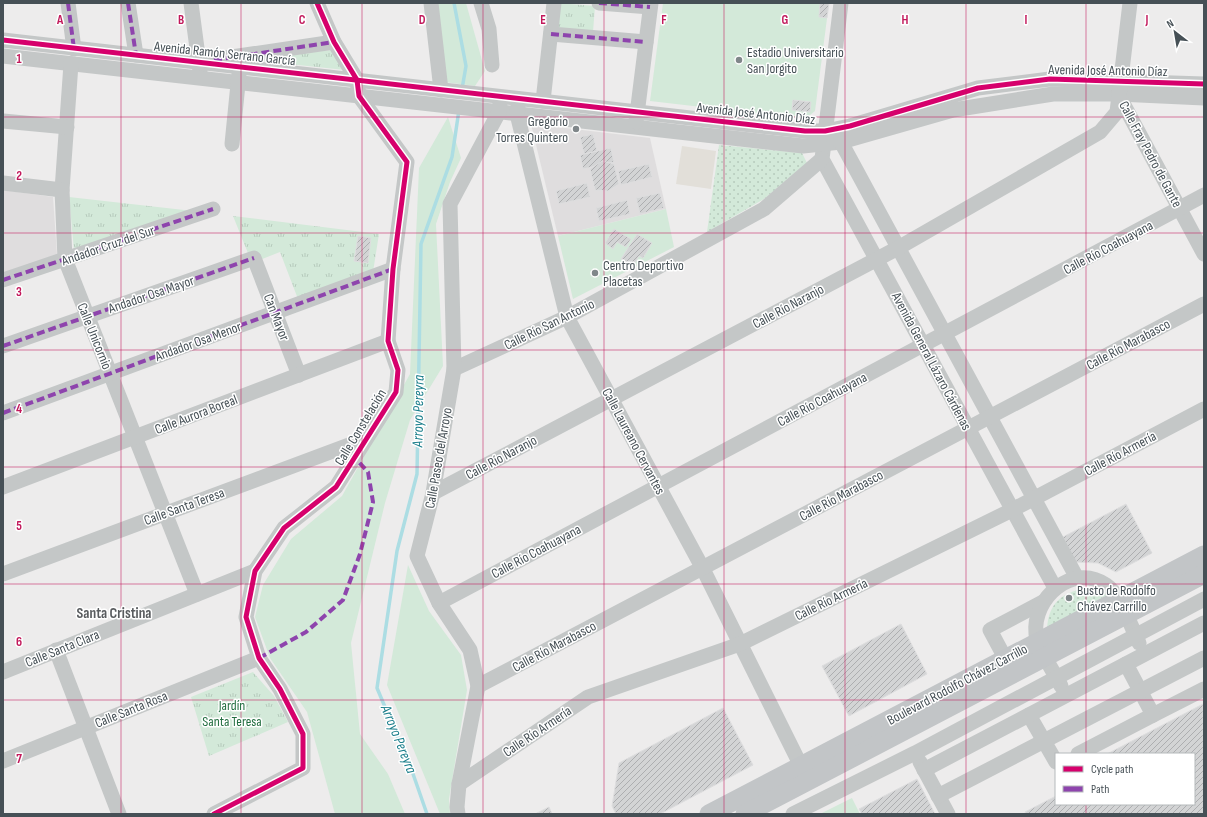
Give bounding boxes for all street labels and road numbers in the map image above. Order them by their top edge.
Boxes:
street label: Avenida Ramón Serrano García [152,38,296,69]
street label: Avenida José Antonio Díaz [1047,61,1168,80]
street label: Calle Fray Pedro de Gante [1115,98,1186,210]
street label: Avenida José Antonio Díaz [695,99,816,128]
street label: Calle Río Coahuayana [1061,217,1156,278]
street label: Andador Cruz del Sur [58,222,157,270]
street label: Andador Osa Mayor [105,272,196,317]
street label: Calle Río Naranjo [750,281,827,332]
street label: Avenida General Lázaro Cárdenas [888,289,975,433]
street label: Can Mayor [260,291,293,343]
street label: Calle Río San Antonio [501,295,597,354]
street label: Calle Unicornio [73,300,116,372]
street label: Calle Río Marabasco [1083,315,1173,374]
street label: Andador Osa Menor [152,318,244,365]
street label: Calle Río Coahuayana [775,369,870,430]
street label: Calle Laureano Cervantes [598,385,669,497]
street label: Calle Constelación [331,386,390,469]
street label: Calle Aurora Boreal [152,391,240,438]
street label: Calle Paseo del Arroyo [421,406,456,510]
street label: Calle Río Armería [1081,427,1159,479]
street label: Calle Río Naranjo [463,432,540,483]
street label: Calle Río Marabasco [796,466,886,525]
street label: Calle Santa Teresa [142,484,227,529]
street label: Calle Río Coahuayana [489,521,584,582]
street label: Calle Río Armería [792,574,870,624]
street label: Calle Río Marabasco [509,617,599,676]
street label: Calle Santa Clara [23,626,102,671]
street label: Boulevard Rodolfo Chávez Carrillo [884,640,1030,729]
street label: Calle Santa Rosa [92,687,170,732]
street label: Calle Río Armería [500,702,575,761]

